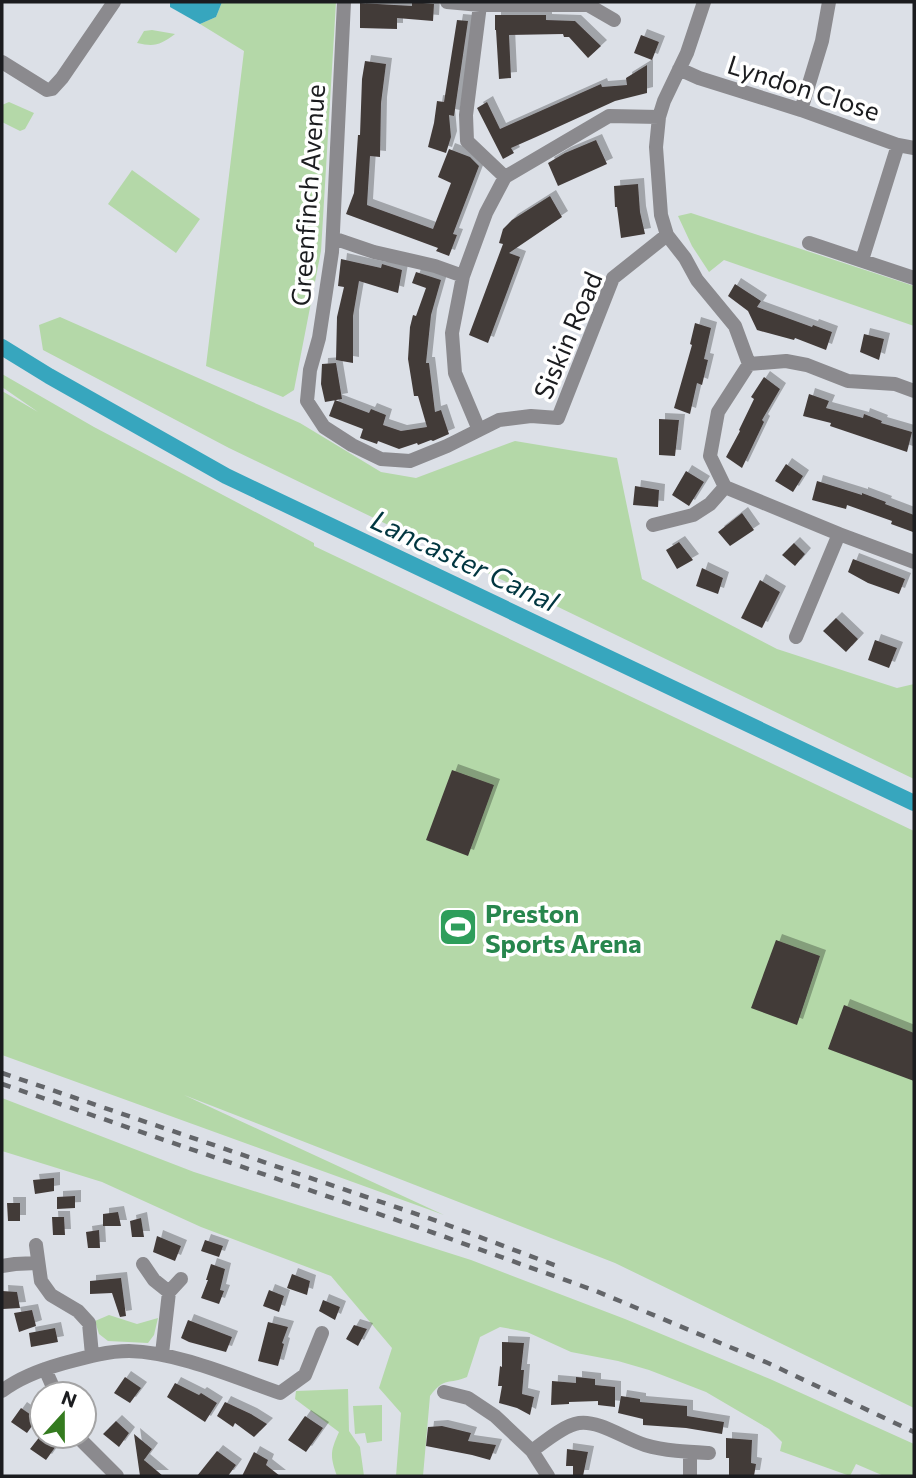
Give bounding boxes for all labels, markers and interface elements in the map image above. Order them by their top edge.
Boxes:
street label: Lyndon Close [724,48,884,126]
street label: Greenfinch Avenue [284,83,330,307]
street label: Siskin Road [526,267,608,403]
water label: Lancaster Canal [366,502,565,618]
place label: Preston Sports Arena [485,897,642,958]
sports icon: Preston Sports Arena [437,906,479,948]
north arrow [28,1380,98,1450]
text: N [58,1385,80,1412]

